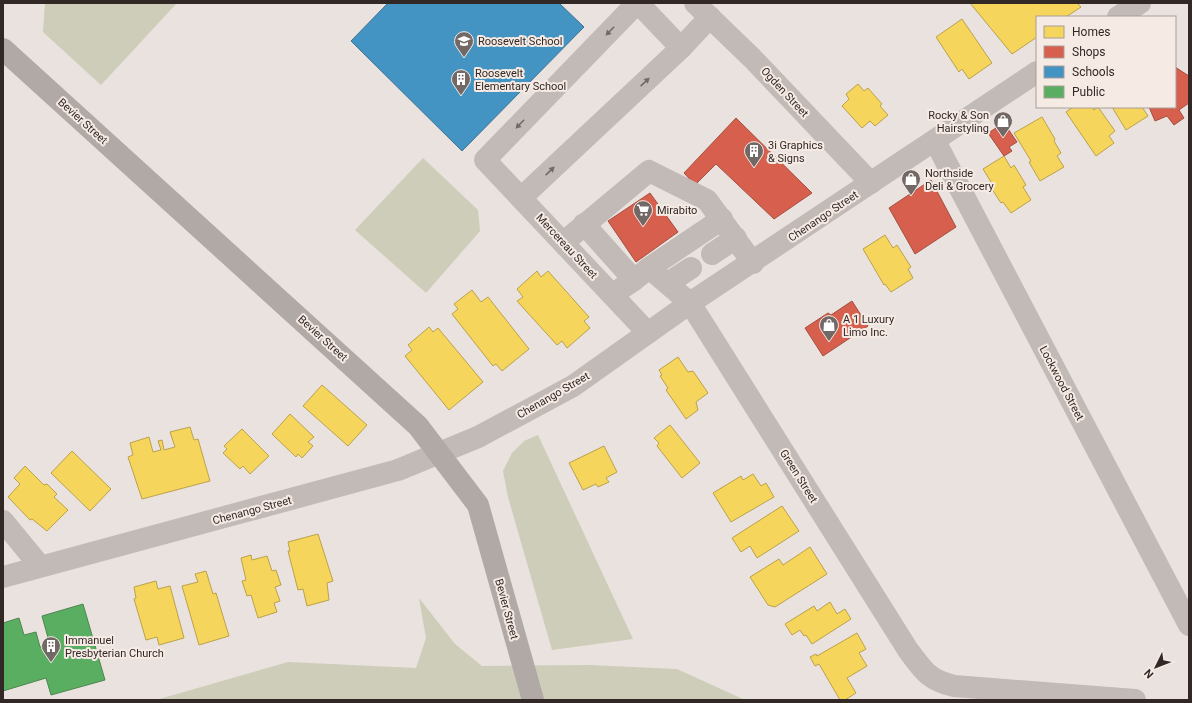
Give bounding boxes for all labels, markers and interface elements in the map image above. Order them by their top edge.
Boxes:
legend [1036,16,1176,108]
text: Homes [1072,25,1110,39]
one-way arrow [605,26,615,36]
school or university icon: Roosevelt School [453,30,475,58]
place label: Roosevelt School [478,35,562,48]
text: Shops [1072,45,1106,59]
street label: Ogden Street [758,65,811,120]
text: Schools [1072,65,1115,79]
place label: Roosevelt Elementary School [475,67,566,93]
building icon: Roosevelt Elementary School [450,68,472,96]
one-way arrow [640,77,650,87]
text: Public [1072,85,1105,99]
street label: Bevier Street [55,96,110,147]
place label: Rocky & Son Hairstyling [928,109,989,135]
shop icon: Rocky & Son Hairstyling [992,110,1014,138]
one-way arrow [515,119,525,129]
place label: 3i Graphics & Signs [768,139,823,165]
building icon: 3i Graphics & Signs [743,140,765,168]
one-way arrow [545,166,555,176]
place label: Northside Deli & Grocery [925,167,995,193]
shop icon: Northside Deli & Grocery [900,168,922,196]
street label: Chenango Street [786,188,861,245]
supermarket icon: Mirabito [632,199,654,227]
place label: Mirabito [657,204,697,217]
street label: Mercereau Street [533,211,600,282]
street label: Bevier Street [295,313,350,364]
place label: A 1 Luxury Limo Inc. [843,313,895,339]
shop icon: A 1 Luxury Limo Inc. [818,314,840,342]
street label: Lockwood Street [1037,344,1087,423]
street label: Chenango Street [515,369,592,421]
street label: Green Street [777,447,820,506]
street label: Chenango Street [211,494,294,527]
street label: Bevier Street [492,578,521,641]
place label: Immanuel Presbyterian Church [65,634,164,660]
building icon: Immanuel Presbyterian Church [40,635,62,663]
north arrow [1136,647,1176,687]
text: N [1141,666,1156,681]

